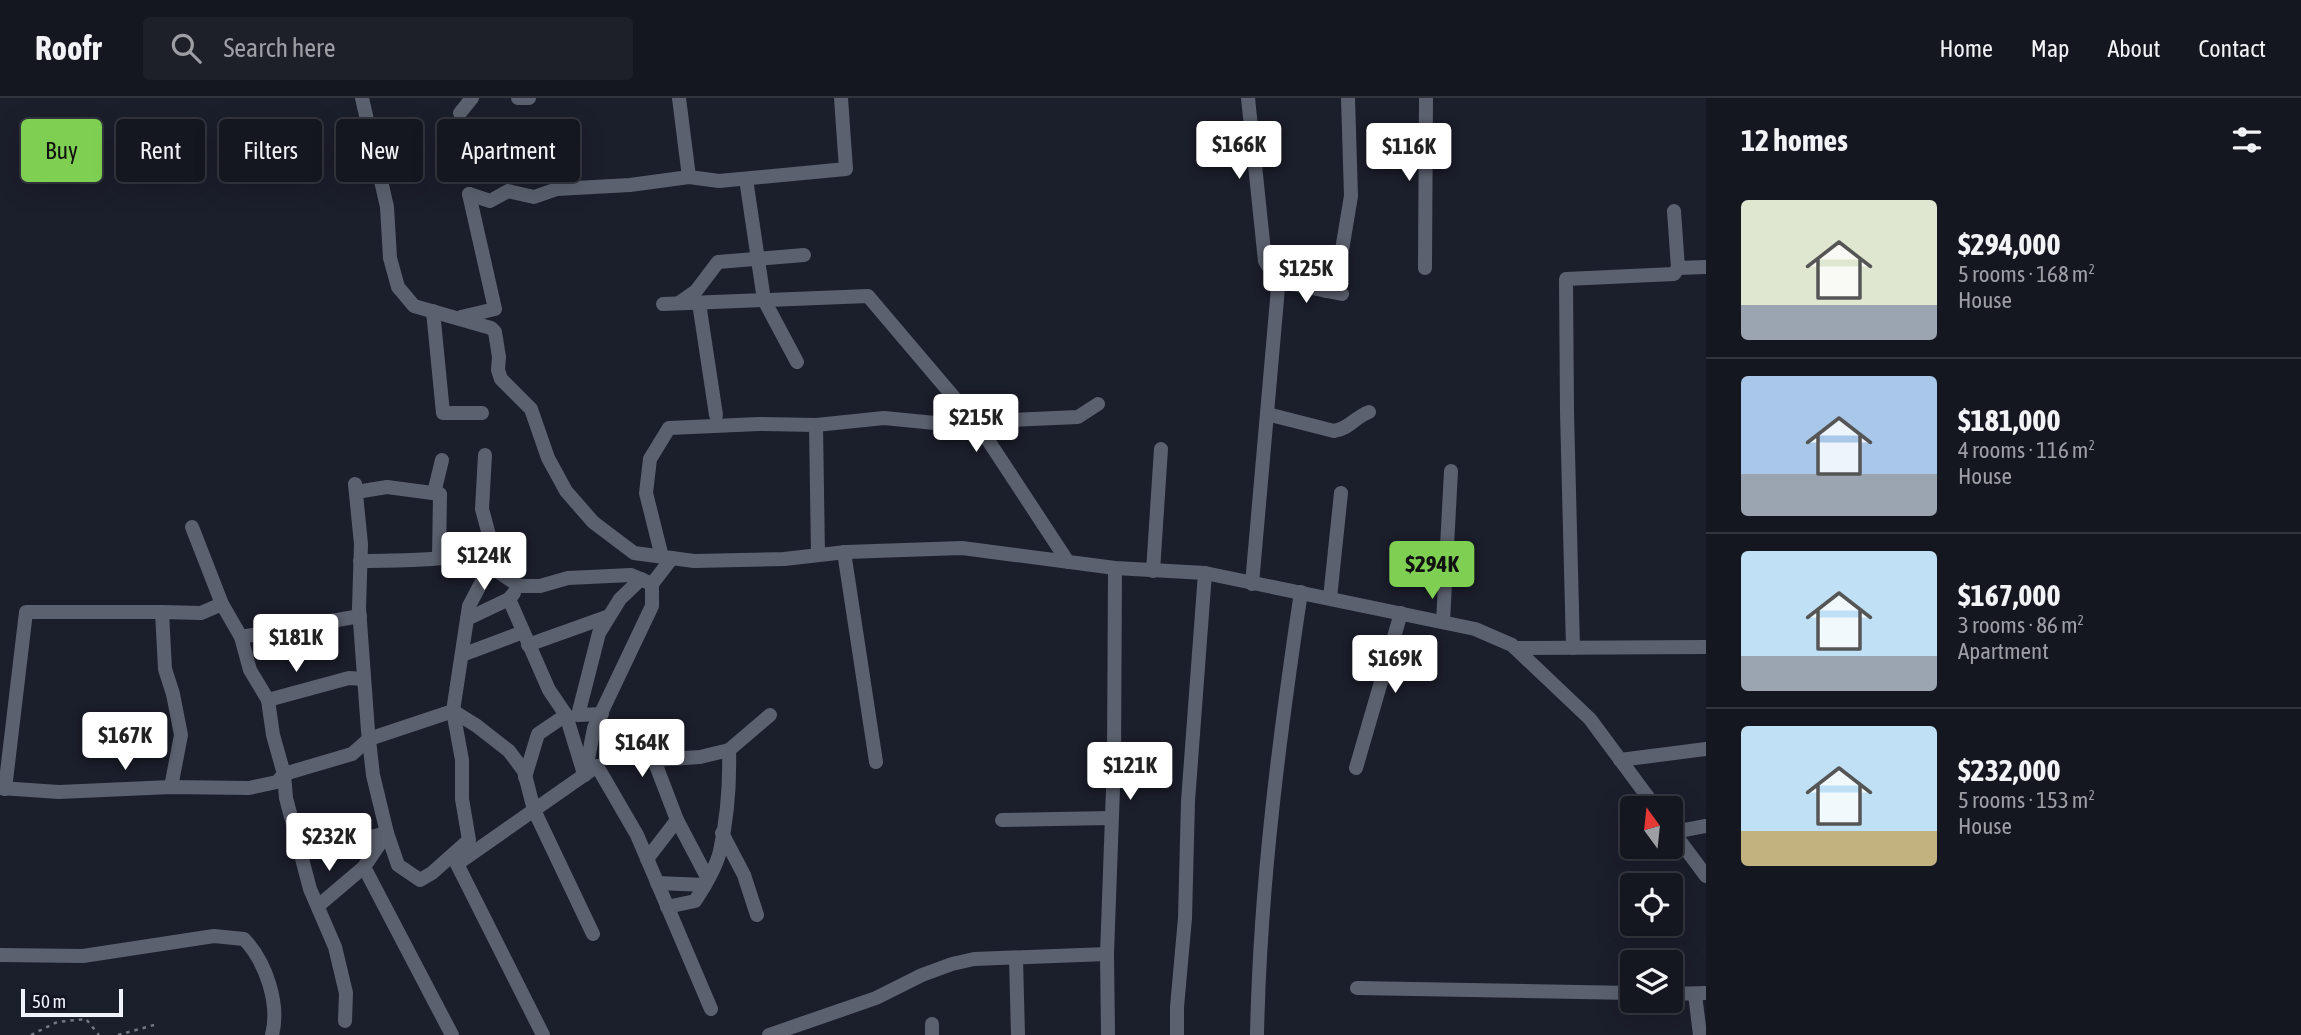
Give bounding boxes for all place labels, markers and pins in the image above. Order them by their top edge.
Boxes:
pin: $166K [1190,122,1288,181]
pin: $116K [1360,123,1458,183]
pin: $125K [1257,246,1355,305]
pin: $215K [927,394,1025,454]
pin: $124K [435,532,533,592]
pin: $294K [1383,542,1481,601]
pin: $181K [247,614,345,674]
pin: $169K [1346,636,1444,695]
pin: $167K [76,712,174,772]
pin: $164K [593,720,691,779]
pin: $121K [1081,742,1179,802]
pin: $232K [280,814,378,873]

